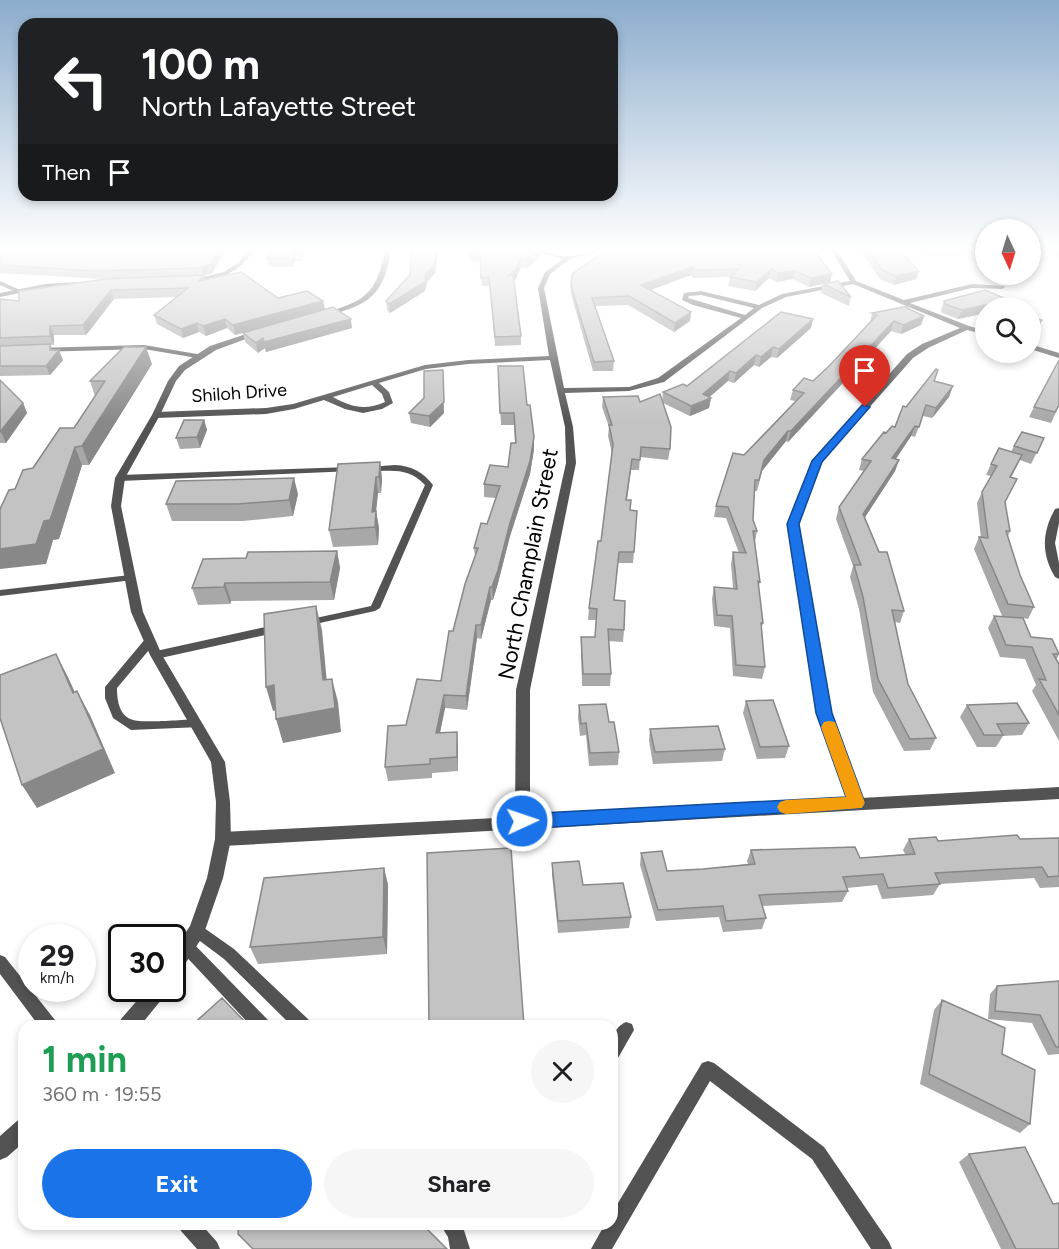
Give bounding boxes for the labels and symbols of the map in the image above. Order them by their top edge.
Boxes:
north arrow [975,219,1041,285]
pin [839,345,890,407]
street label: Shiloh Drive [190,379,288,407]
street label: North Champlain Street [492,446,564,682]
position arrow [490,789,554,853]
speed limit sign: 30 [108,924,186,1002]

